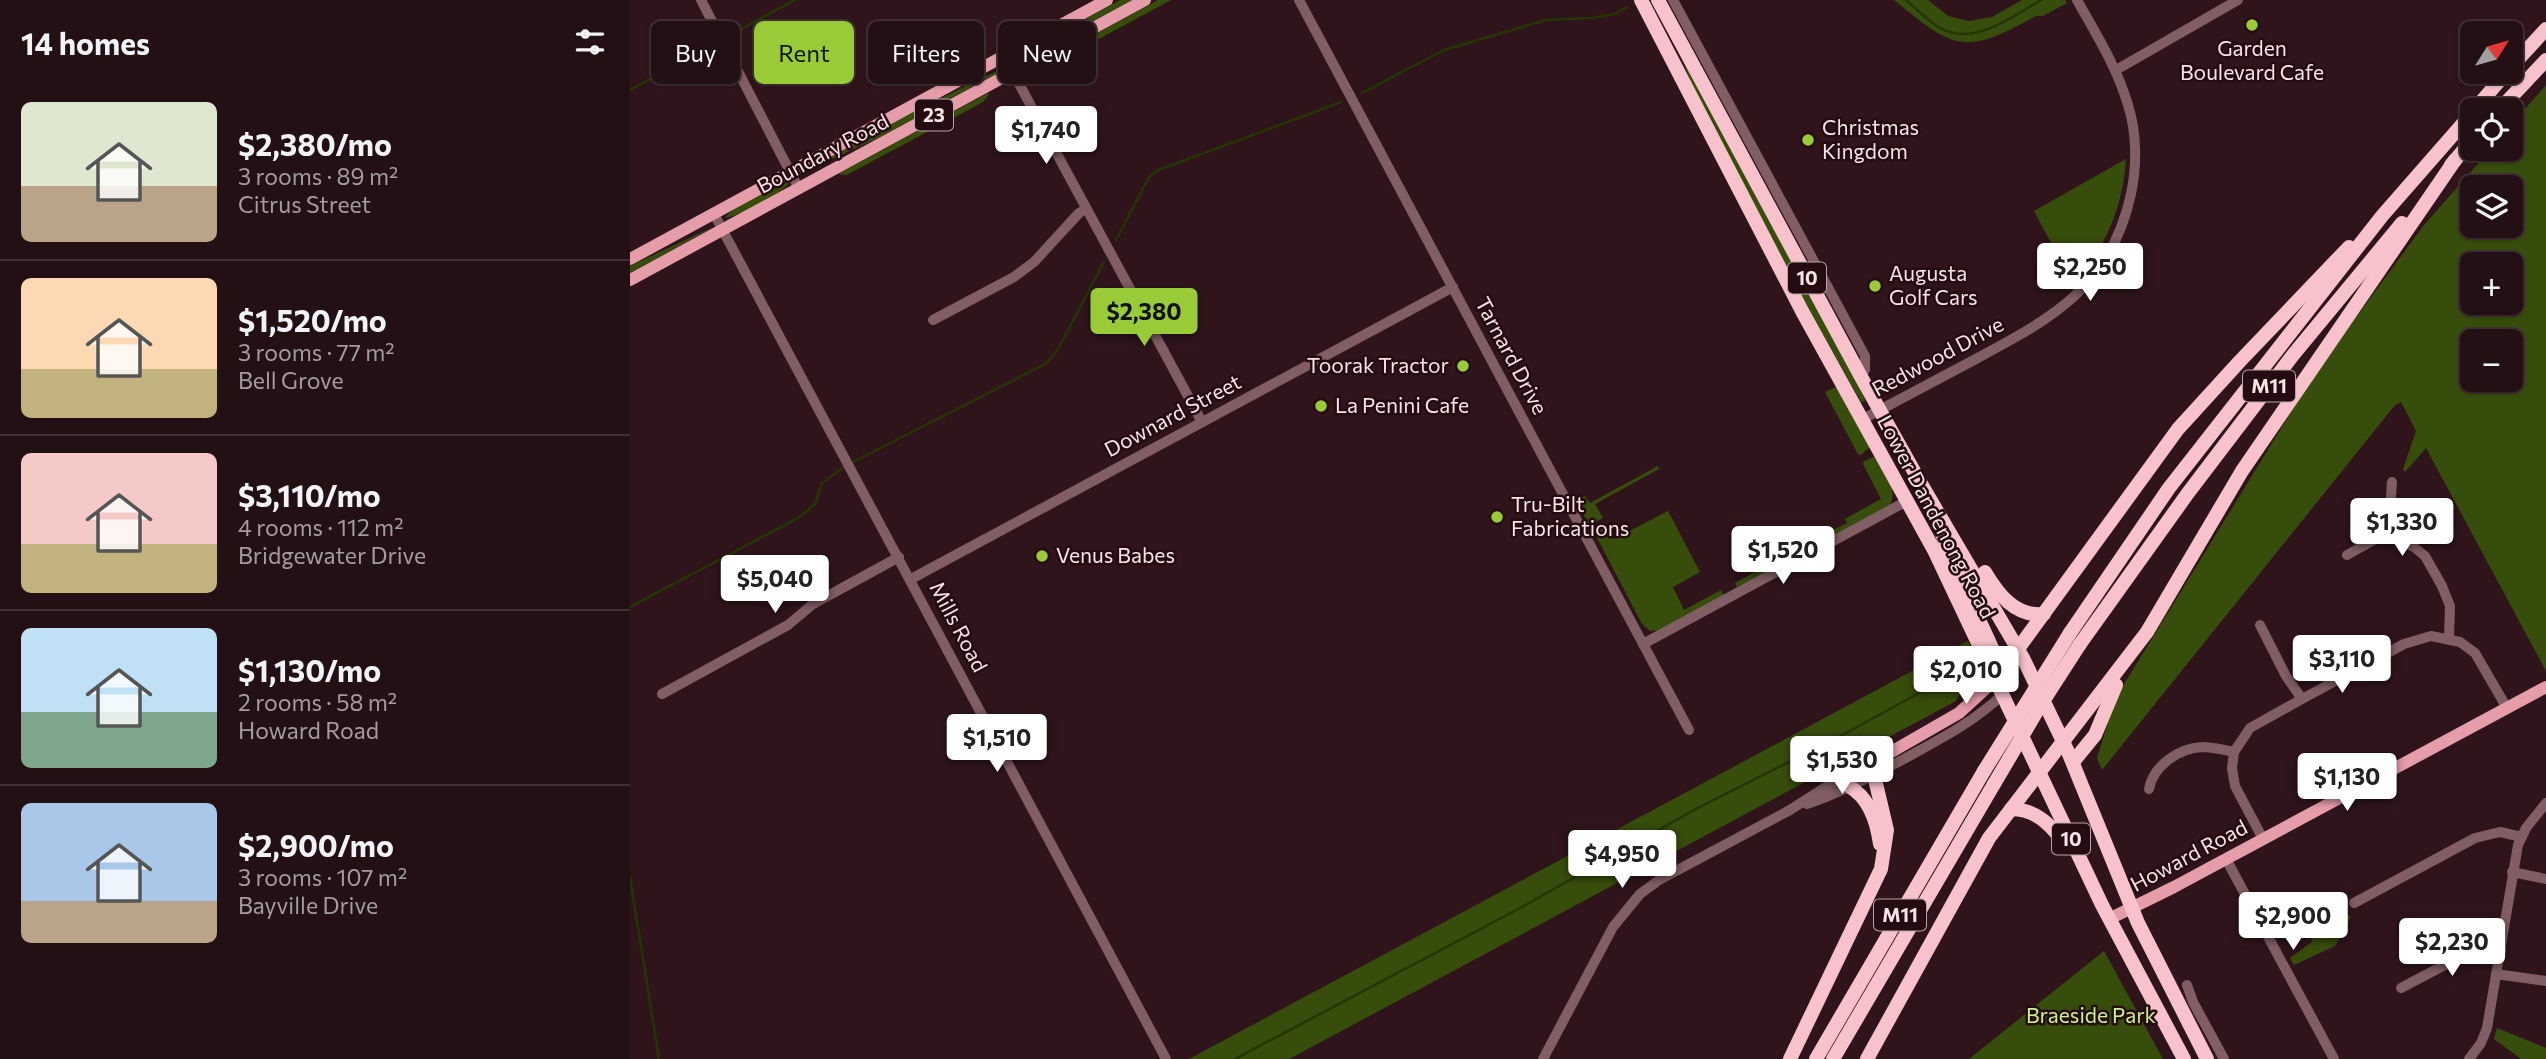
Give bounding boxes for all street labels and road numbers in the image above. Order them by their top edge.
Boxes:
road number: 23 [915,99,953,130]
street label: Boundary Road [752,108,892,198]
road number: 10 [1788,262,1826,294]
street label: Tarnard Drive [1471,292,1554,418]
street label: Redwood Drive [1867,311,2007,401]
street label: Downard Street [1100,368,1245,461]
road number: M11 [2243,370,2295,402]
street label: Lower Dandenong Road [1873,410,2002,622]
street label: Mills Road [925,577,994,676]
street label: Howard Road [2126,813,2251,896]
road number: 10 [2052,824,2090,854]
road number: M11 [1874,900,1926,931]

